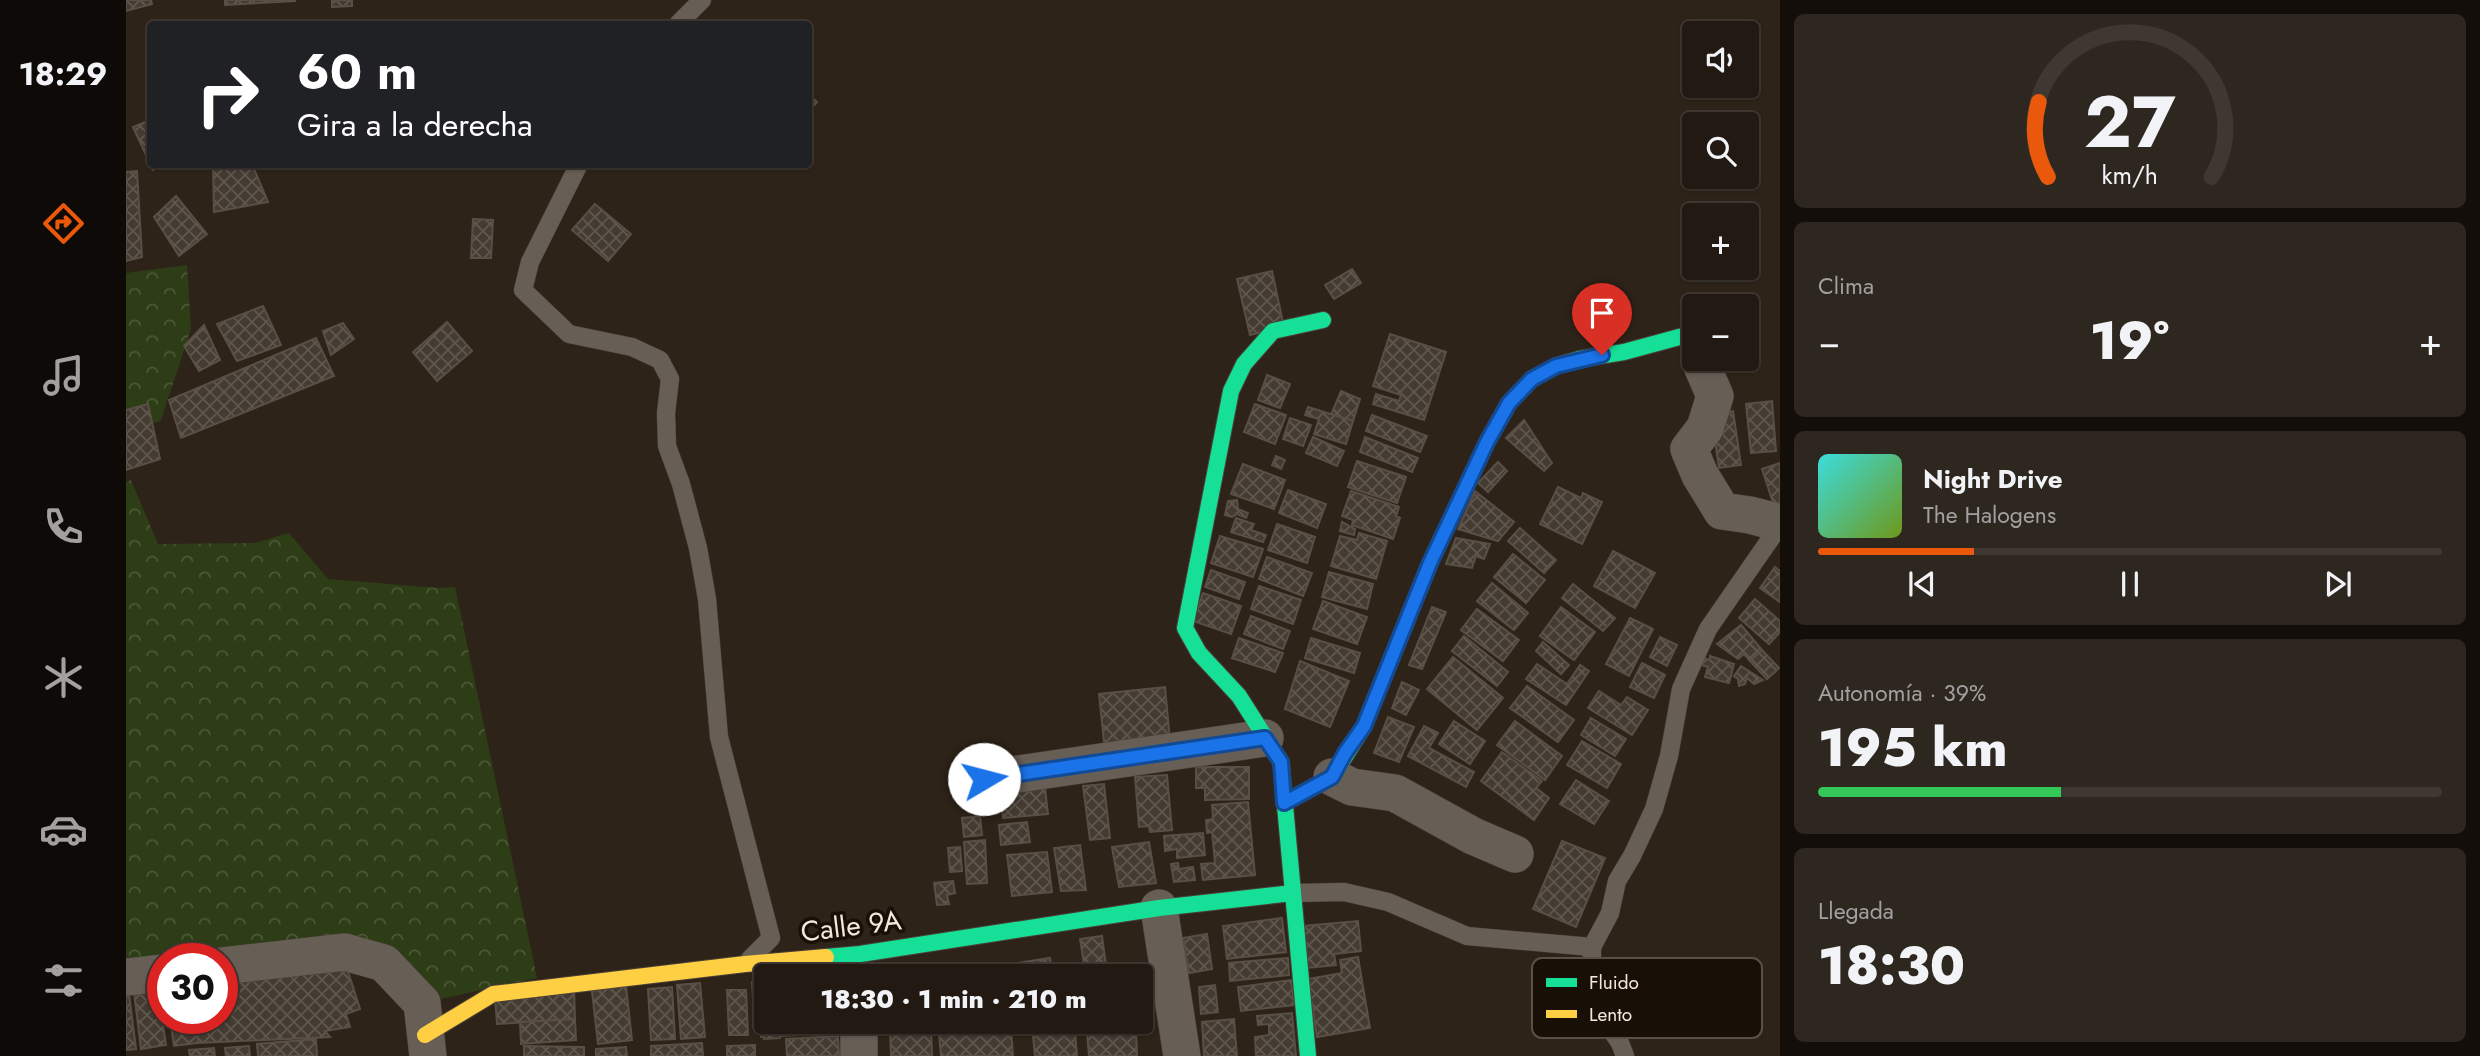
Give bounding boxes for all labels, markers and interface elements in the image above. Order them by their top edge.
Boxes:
map controls [1682,21,1759,371]
button: sound [1682,21,1759,98]
text: 60 m [297,37,417,107]
icon: right [182,49,273,140]
text: 18:29 [18,51,108,97]
text: 27 [2084,70,2176,175]
text: Gira a la derecha [297,102,533,148]
button: search [1682,112,1759,189]
text: km/h [2102,157,2158,193]
icon: directions [39,199,88,248]
button: + [1682,203,1759,280]
text: Clima [1818,269,1874,303]
pin [1572,283,1632,355]
icon: arrive [1583,294,1621,332]
button: − [1682,294,1759,371]
text: 19° [2090,303,2169,379]
text: − [1818,314,1840,369]
text: + [2419,314,2442,369]
icon: music [39,351,88,400]
text: Night Drive [1923,460,2063,498]
text: The Halogens [1923,498,2056,532]
icon: phone [39,502,88,551]
icon: previous [1903,565,1941,603]
icon: pause [2111,565,2149,603]
icon: next [2319,565,2357,603]
icon: climate [39,653,88,702]
text: Autonomía · 39% [1818,676,1986,710]
text: 195 km [1818,710,2007,786]
position arrow [947,742,1021,816]
icon: car [39,805,88,854]
text: Llegada [1818,894,1894,928]
street label: Calle 9A [798,899,904,953]
text: 18:30 [1818,928,1965,1004]
speed limit sign: 30 [147,943,238,1034]
icon: filters [39,956,88,1005]
legend [1532,958,1762,1038]
text: Fluido [1589,969,1639,996]
text: 18:30 · 1 min · 210 m [820,980,1087,1018]
text: Lento [1589,1001,1632,1028]

